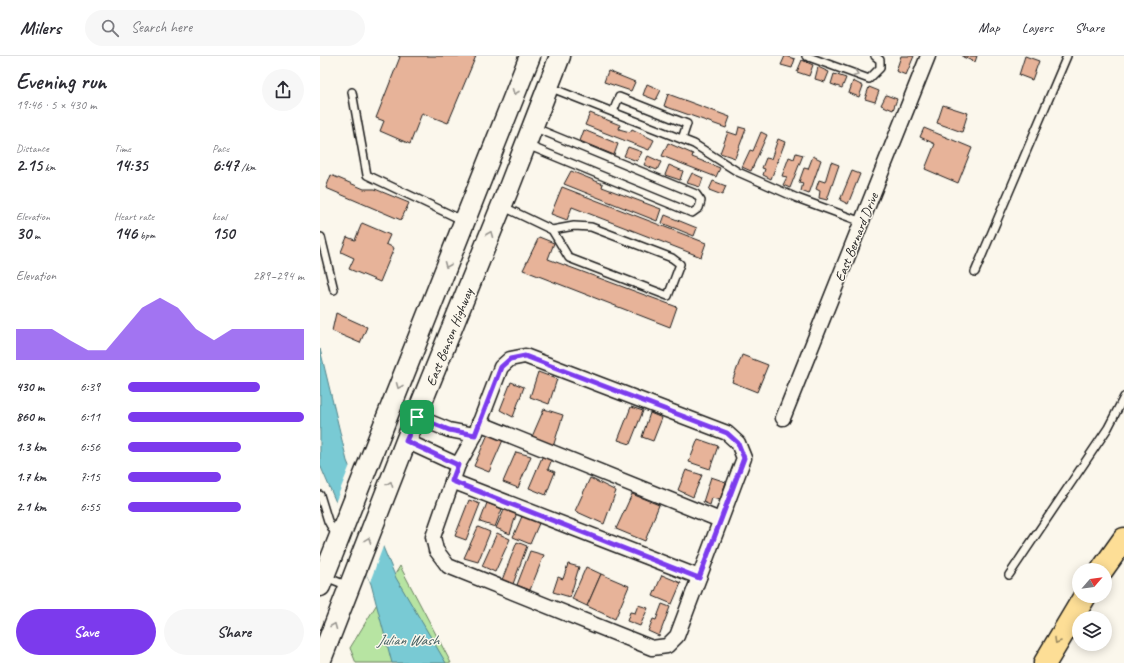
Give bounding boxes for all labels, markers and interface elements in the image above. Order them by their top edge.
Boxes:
search box [85,10,365,46]
text: Milers [20,16,61,40]
icon: search [99,17,121,39]
text: Search here [131,18,192,37]
text: Map [978,19,1000,36]
text: Layers [1022,19,1053,36]
text: Share [1075,19,1104,36]
text: Evening run [16,68,106,96]
button: share [262,69,304,111]
one-way arrow [853,69,860,78]
one-way arrow [512,89,520,96]
text: 19:46 · 5 × 430 m [16,97,97,113]
text: Distance [16,141,49,155]
text: Time [114,141,131,155]
text: Pace [212,141,229,155]
text: 2.15 [16,155,42,176]
text: 14:35 [114,155,148,176]
text: 6:47 [212,155,239,176]
text: km [42,160,55,174]
text: /km [239,160,256,174]
street label: East Bernard Drive [831,189,883,284]
text: Elevation [16,209,50,223]
text: Heart rate [114,209,154,223]
text: kcal [212,209,227,223]
text: 30 [16,223,31,244]
text: 146 [114,223,137,244]
text: 150 [212,223,235,244]
text: m [31,228,40,242]
text: bpm [137,228,155,242]
one-way arrow [486,230,494,237]
one-way arrow [443,262,451,269]
text: Elevation [16,268,56,284]
text: 289–294 m [253,268,304,284]
street label: East Benson Highway [422,285,477,388]
text: 430 m [16,379,44,395]
text: 6:39 [80,379,100,395]
one-way arrow [395,382,403,389]
pin [400,400,434,434]
icon: arrive [406,406,428,428]
text: 860 m [16,409,44,425]
text: 6:11 [80,409,100,425]
text: 1.3 km [16,439,46,455]
text: 6:56 [80,439,100,455]
text: 1.7 km [16,469,46,485]
text: 7:15 [80,469,100,485]
one-way arrow [385,481,393,488]
text: 2.1 km [16,499,46,515]
text: 6:55 [80,499,100,515]
one-way arrow [364,537,372,544]
north arrow [1072,563,1112,603]
map controls [1072,563,1112,651]
button: Save [16,609,156,655]
button: Share [164,609,304,655]
button: layers [1072,611,1112,651]
one-way arrow [330,622,338,629]
water label: Julian Wash [375,631,440,650]
one-way arrow [1055,637,1062,644]

